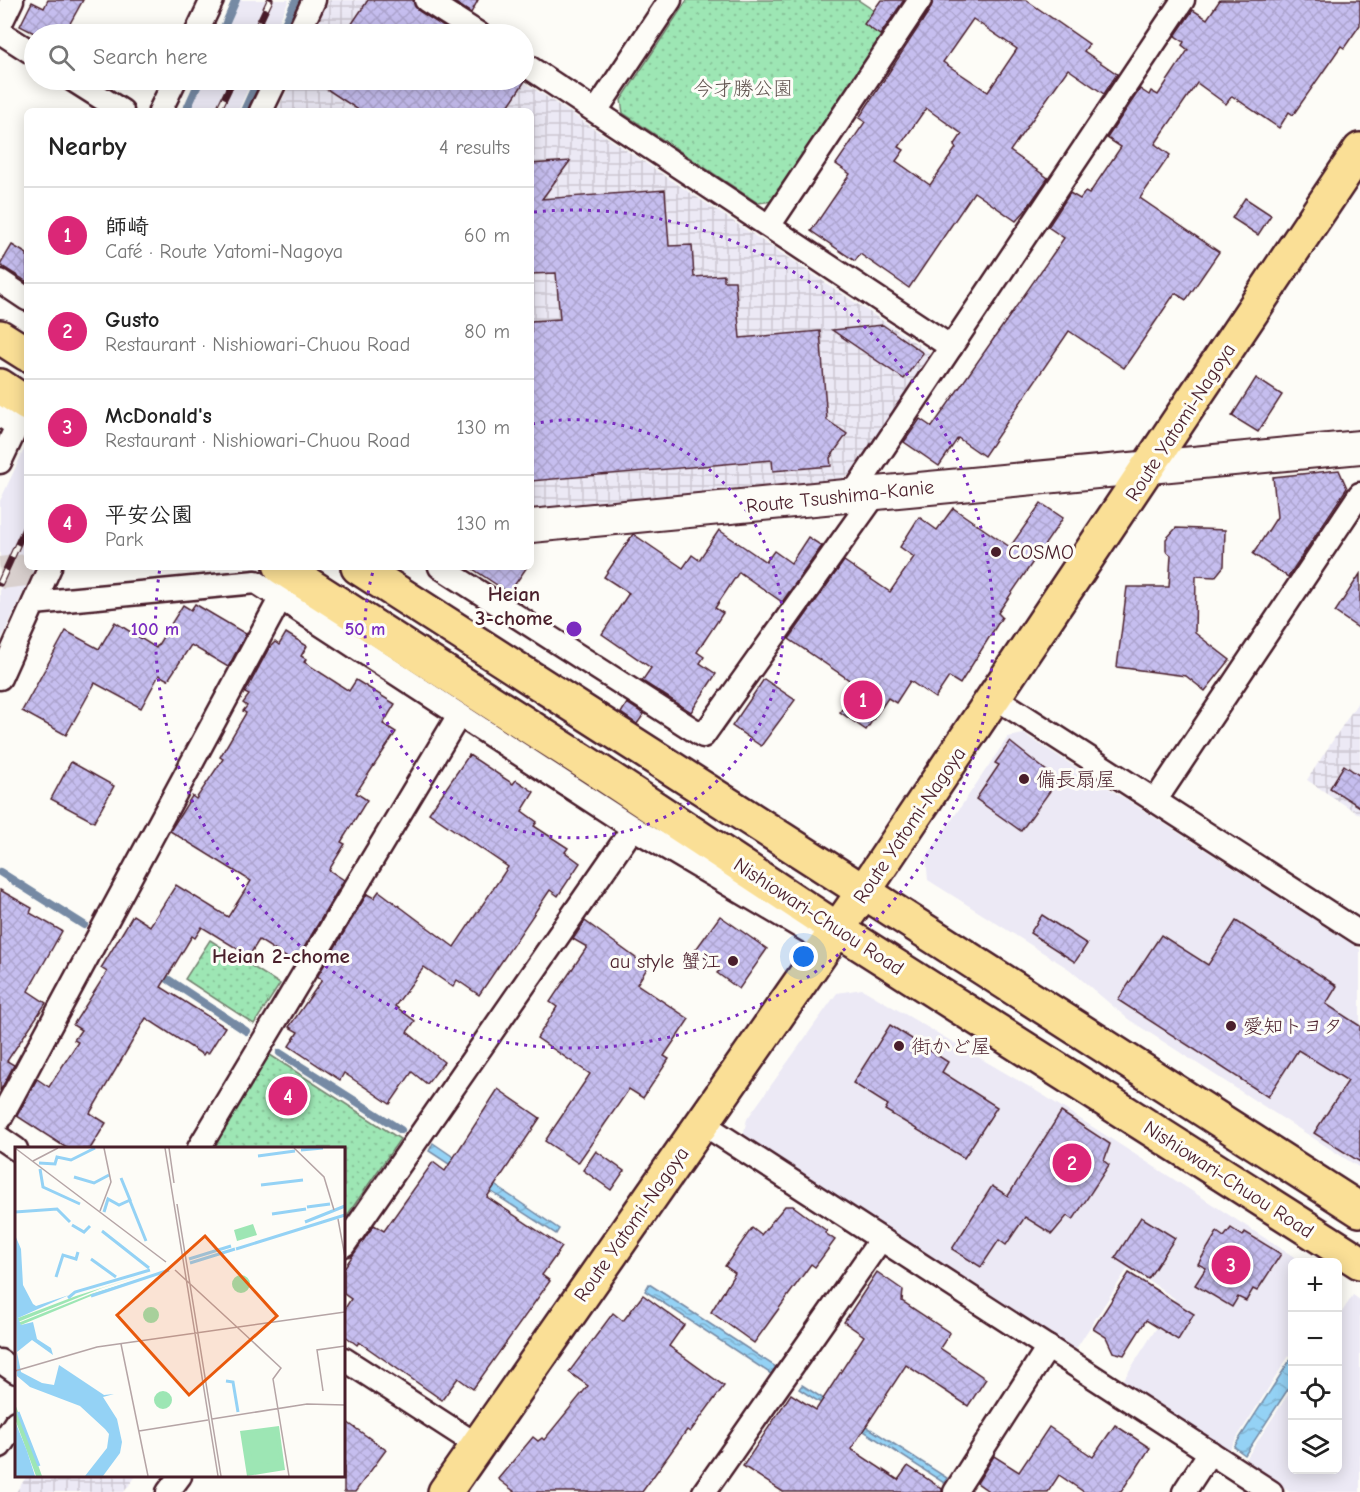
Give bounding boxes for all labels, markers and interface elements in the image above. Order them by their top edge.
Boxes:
search box [24,24,534,90]
icon: search [45,41,78,74]
text: Search here [93,44,208,70]
park label: 今才勝公園 [693,77,793,100]
text: Nearby [48,132,127,162]
text: 4 results [439,136,510,159]
text: 師崎 [105,214,149,240]
text: 1 [64,224,71,247]
text: 60 m [464,224,510,247]
text: Café · Route Yatomi-Nagoya [105,240,343,263]
text: Gusto [105,307,159,333]
text: 2 [63,320,72,343]
text: 80 m [464,320,510,343]
text: Restaurant · Nishiowari-Chuou Road [105,333,410,356]
street label: Route Yatomi-Nagoya [1121,339,1240,506]
text: McDonald's [105,403,212,429]
text: 3 [63,416,72,439]
text: 130 m [457,416,510,439]
text: Restaurant · Nishiowari-Chuou Road [105,429,410,452]
street label: Route Tsushima-Kanie [745,475,935,518]
text: 平安公園 [105,502,193,528]
text: 4 [63,512,72,535]
text: 130 m [457,512,510,535]
text: Park [105,528,143,551]
place label: COSMO [1008,541,1074,564]
marker: COSMO [989,545,1003,559]
district label: Heian 3-chome [475,582,553,630]
text: 100 m [131,619,179,640]
text: 50 m [345,619,385,640]
centre of rings [564,619,584,639]
pin: 1 [844,678,882,722]
street label: Route Yatomi-Nagoya [849,743,970,908]
place label: 備長扇屋 [1036,768,1116,791]
marker: 備長扇屋 [1017,772,1031,786]
street label: Nishiowari-Chuou Road [729,853,908,980]
your location [789,942,818,971]
district label: Heian 2-chome [212,944,350,968]
place label: au style 蟹江 [610,950,721,973]
marker: au style 蟹江 [726,954,740,968]
place label: 愛知トヨタ [1243,1015,1343,1038]
marker: 愛知トヨタ [1224,1019,1238,1033]
place label: 街かど屋 [911,1035,991,1058]
marker: 街かど屋 [892,1039,906,1053]
pin: 4 [268,1074,308,1118]
street label: Nishiowari-Chuou Road [1139,1116,1318,1243]
pin: 2 [1052,1140,1092,1186]
street label: Route Yatomi-Nagoya [569,1142,694,1306]
inset map [15,1147,345,1477]
pin: 3 [1212,1242,1250,1288]
map controls [1288,1258,1342,1474]
button: + [1288,1258,1342,1312]
button: − [1288,1312,1342,1366]
button: locate [1288,1366,1342,1420]
button: layers [1288,1420,1342,1474]

